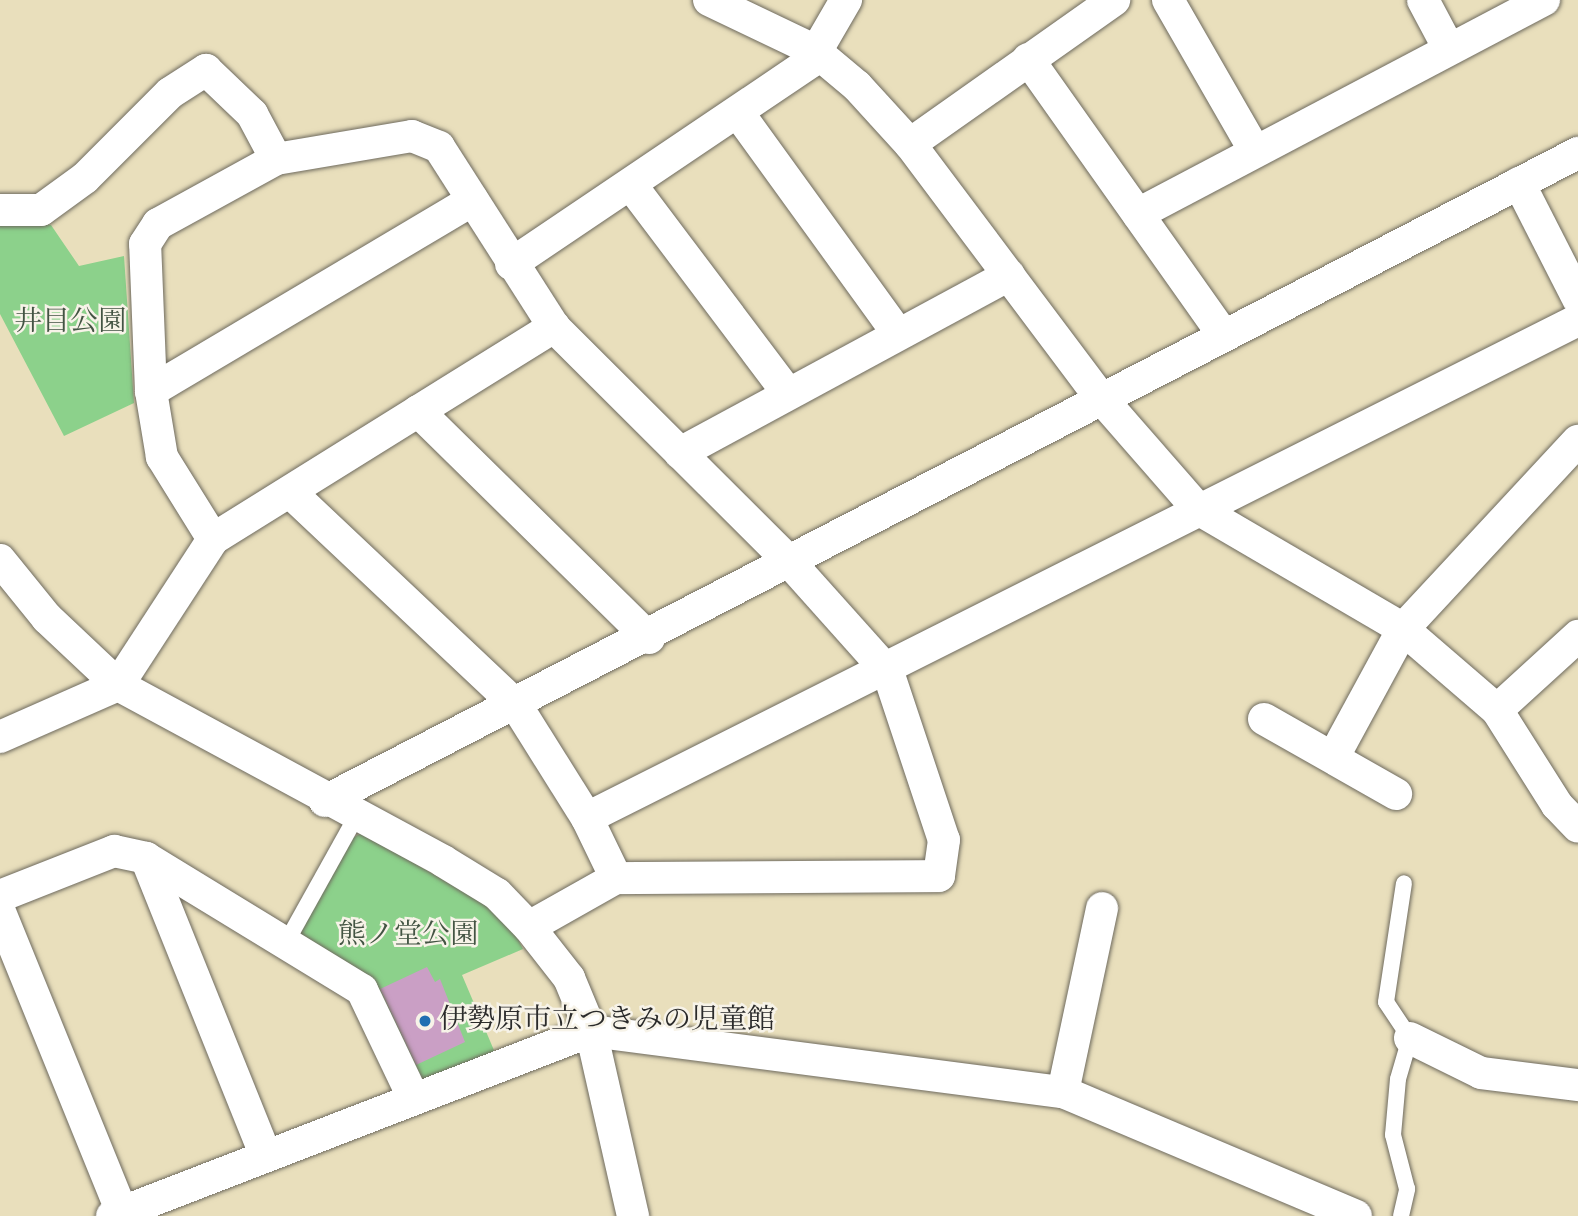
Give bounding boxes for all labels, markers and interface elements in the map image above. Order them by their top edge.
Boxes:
park label: 井目公園 [14,306,126,340]
park label: 熊ノ堂公園 [338,919,478,953]
place label: 伊勢原市立つきみの児童館 [439,1004,775,1038]
marker: 伊勢原市立つきみの児童館 [417,1013,433,1029]

